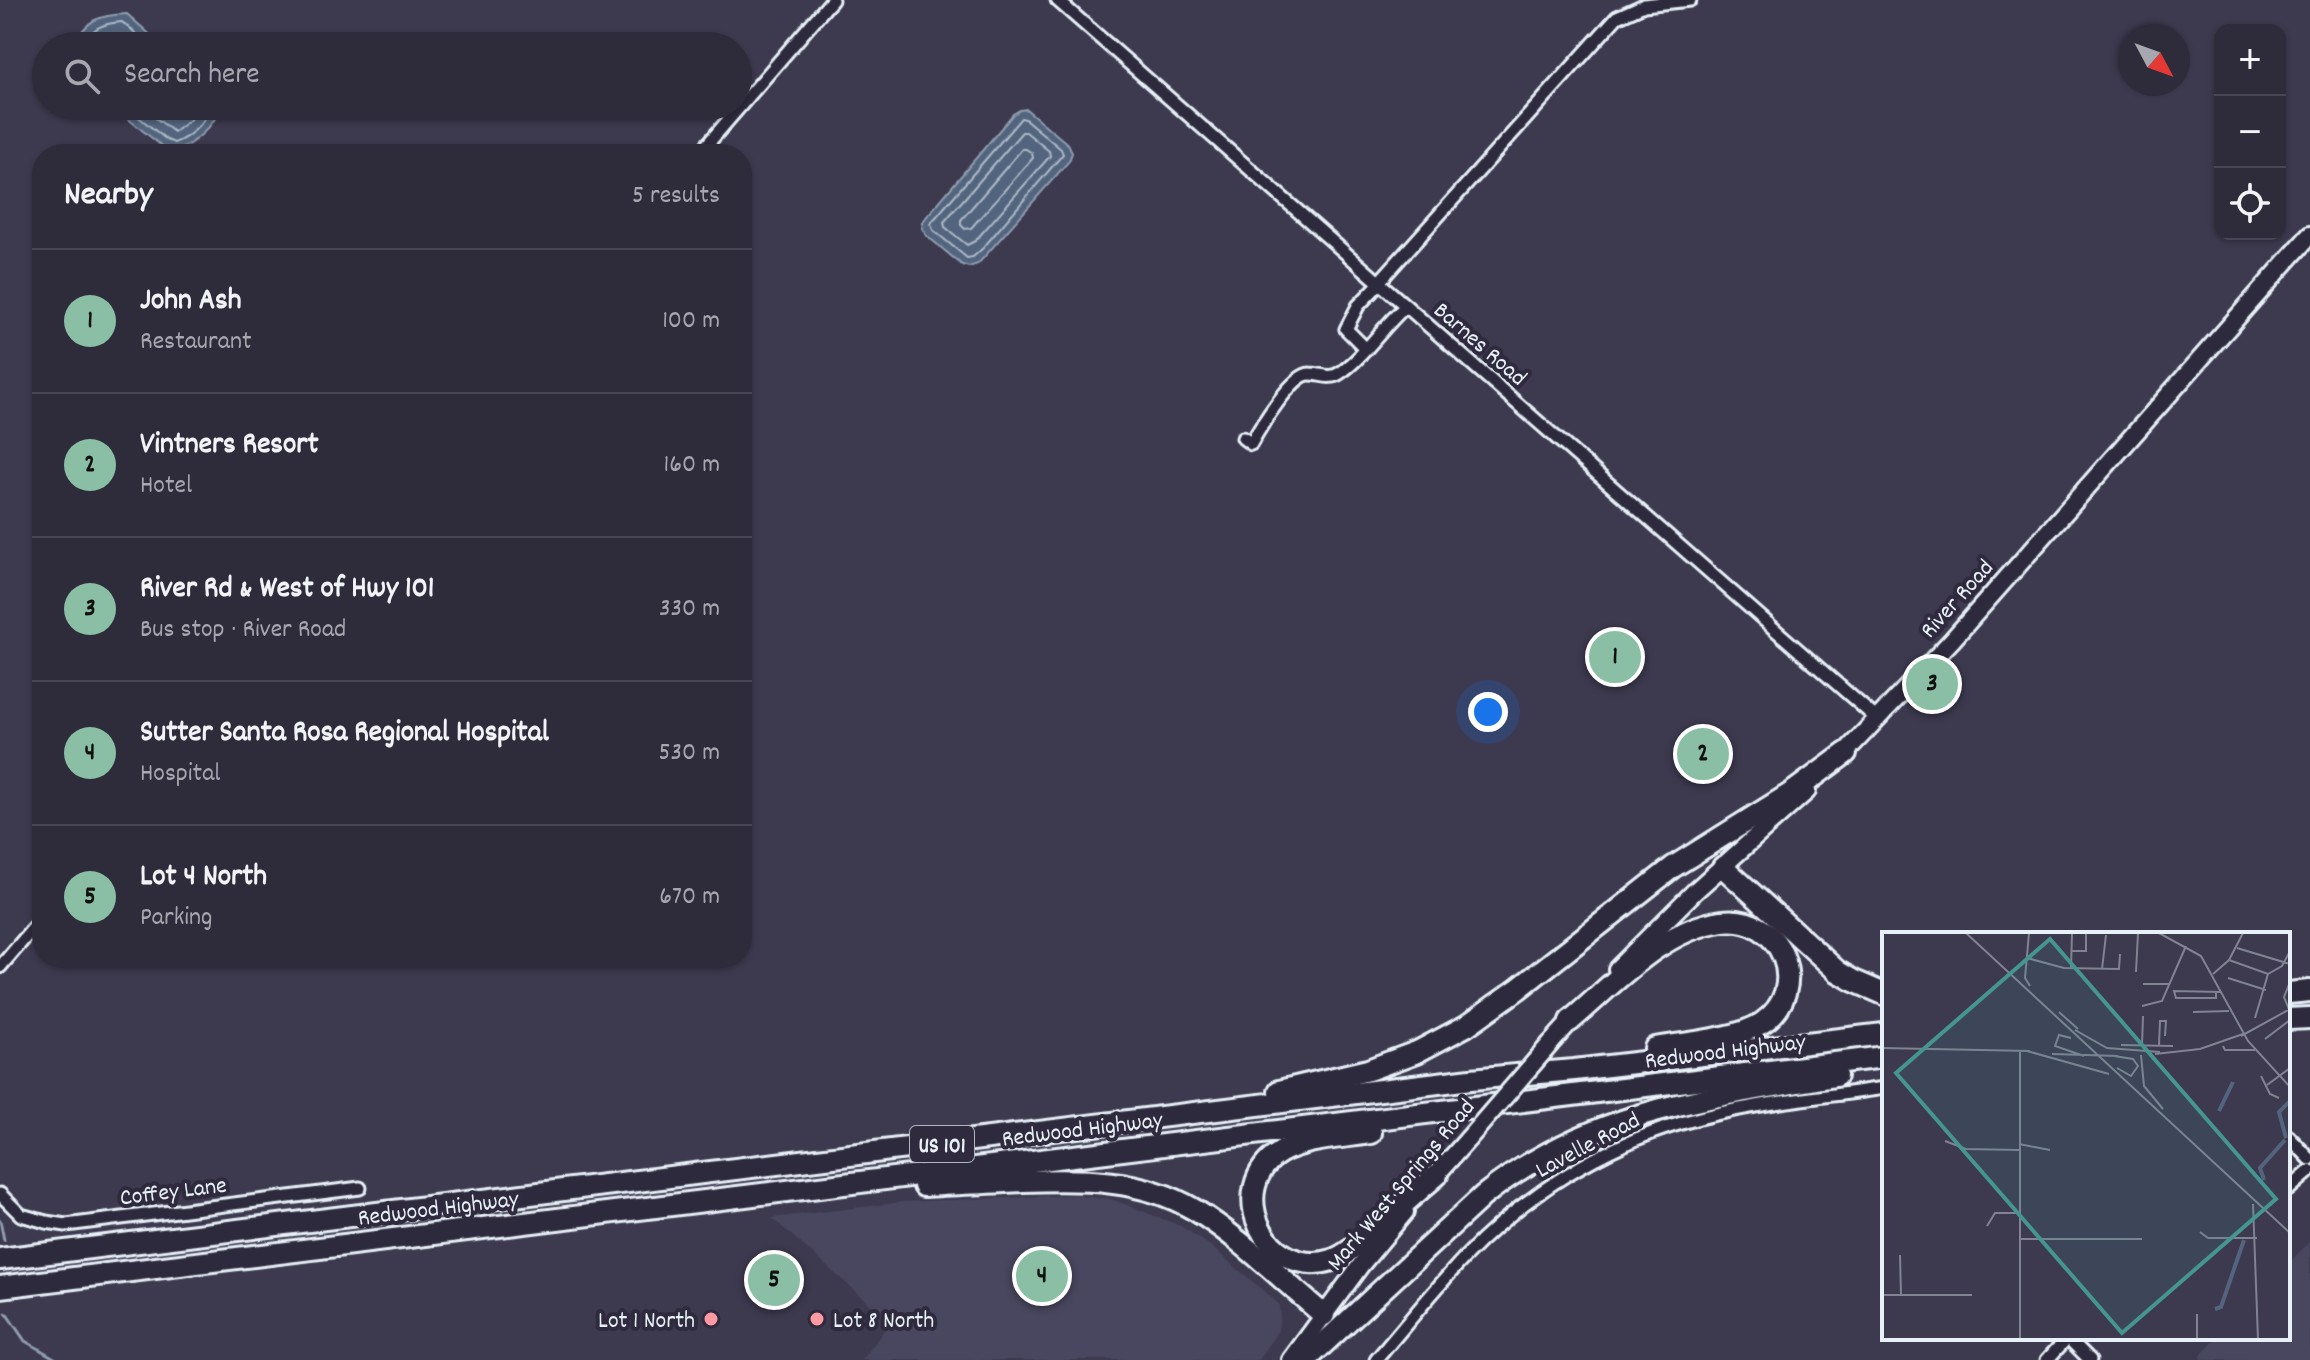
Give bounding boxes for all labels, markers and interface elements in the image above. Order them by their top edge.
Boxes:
north arrow [2118,24,2190,96]
map controls [2214,24,2286,240]
button: + [2214,24,2286,96]
search box [32,32,752,120]
icon: search [60,54,104,98]
text: Search here [124,55,260,98]
button: − [2214,96,2286,168]
button: locate [2214,168,2286,240]
text: Nearby [64,172,153,221]
text: 5 results [632,178,720,215]
text: John Ash [140,281,242,324]
street label: Barnes Road [1425,295,1533,395]
text: 1 [87,303,93,340]
text: 100 m [662,303,720,340]
text: Restaurant [140,324,252,361]
text: Vintners Resort [140,425,319,468]
text: 2 [84,447,96,484]
text: 160 m [664,447,720,484]
text: Hotel [140,468,192,505]
street label: River Road [1913,553,2003,647]
text: River Rd & West of Hwy 101 [140,569,434,612]
text: 3 [84,591,96,628]
text: 330 m [659,591,720,628]
text: Bus stop · River Road [140,612,346,649]
pin: 1 [1589,627,1641,687]
pin: 3 [1906,654,1958,714]
your location [1468,692,1508,732]
text: Sutter Santa Rosa Regional Hospital [140,713,549,756]
pin: 2 [1677,724,1729,784]
text: 4 [85,735,95,772]
text: 530 m [658,735,720,772]
text: Hospital [140,756,221,793]
text: Lot 4 North [140,857,267,900]
text: 5 [84,879,96,916]
text: 670 m [659,879,720,916]
text: Parking [140,900,212,937]
inset map [1882,932,2290,1340]
street label: Redwood Highway [1643,1026,1809,1080]
street label: Mark West Springs Road [1320,1093,1485,1279]
street label: Redwood Highway [1000,1104,1166,1158]
street label: Lavelle Road [1530,1105,1647,1188]
road number: US 101 [910,1126,974,1162]
street label: Coffey Lane [118,1170,229,1216]
street label: Redwood Highway [356,1183,522,1237]
pin: 4 [1016,1246,1068,1306]
pin: 5 [748,1250,800,1310]
place label: Lot 1 North [598,1305,695,1339]
place label: Lot 8 North [833,1305,934,1339]
marker: Lot 1 North [702,1310,720,1328]
marker: Lot 8 North [808,1310,826,1328]

